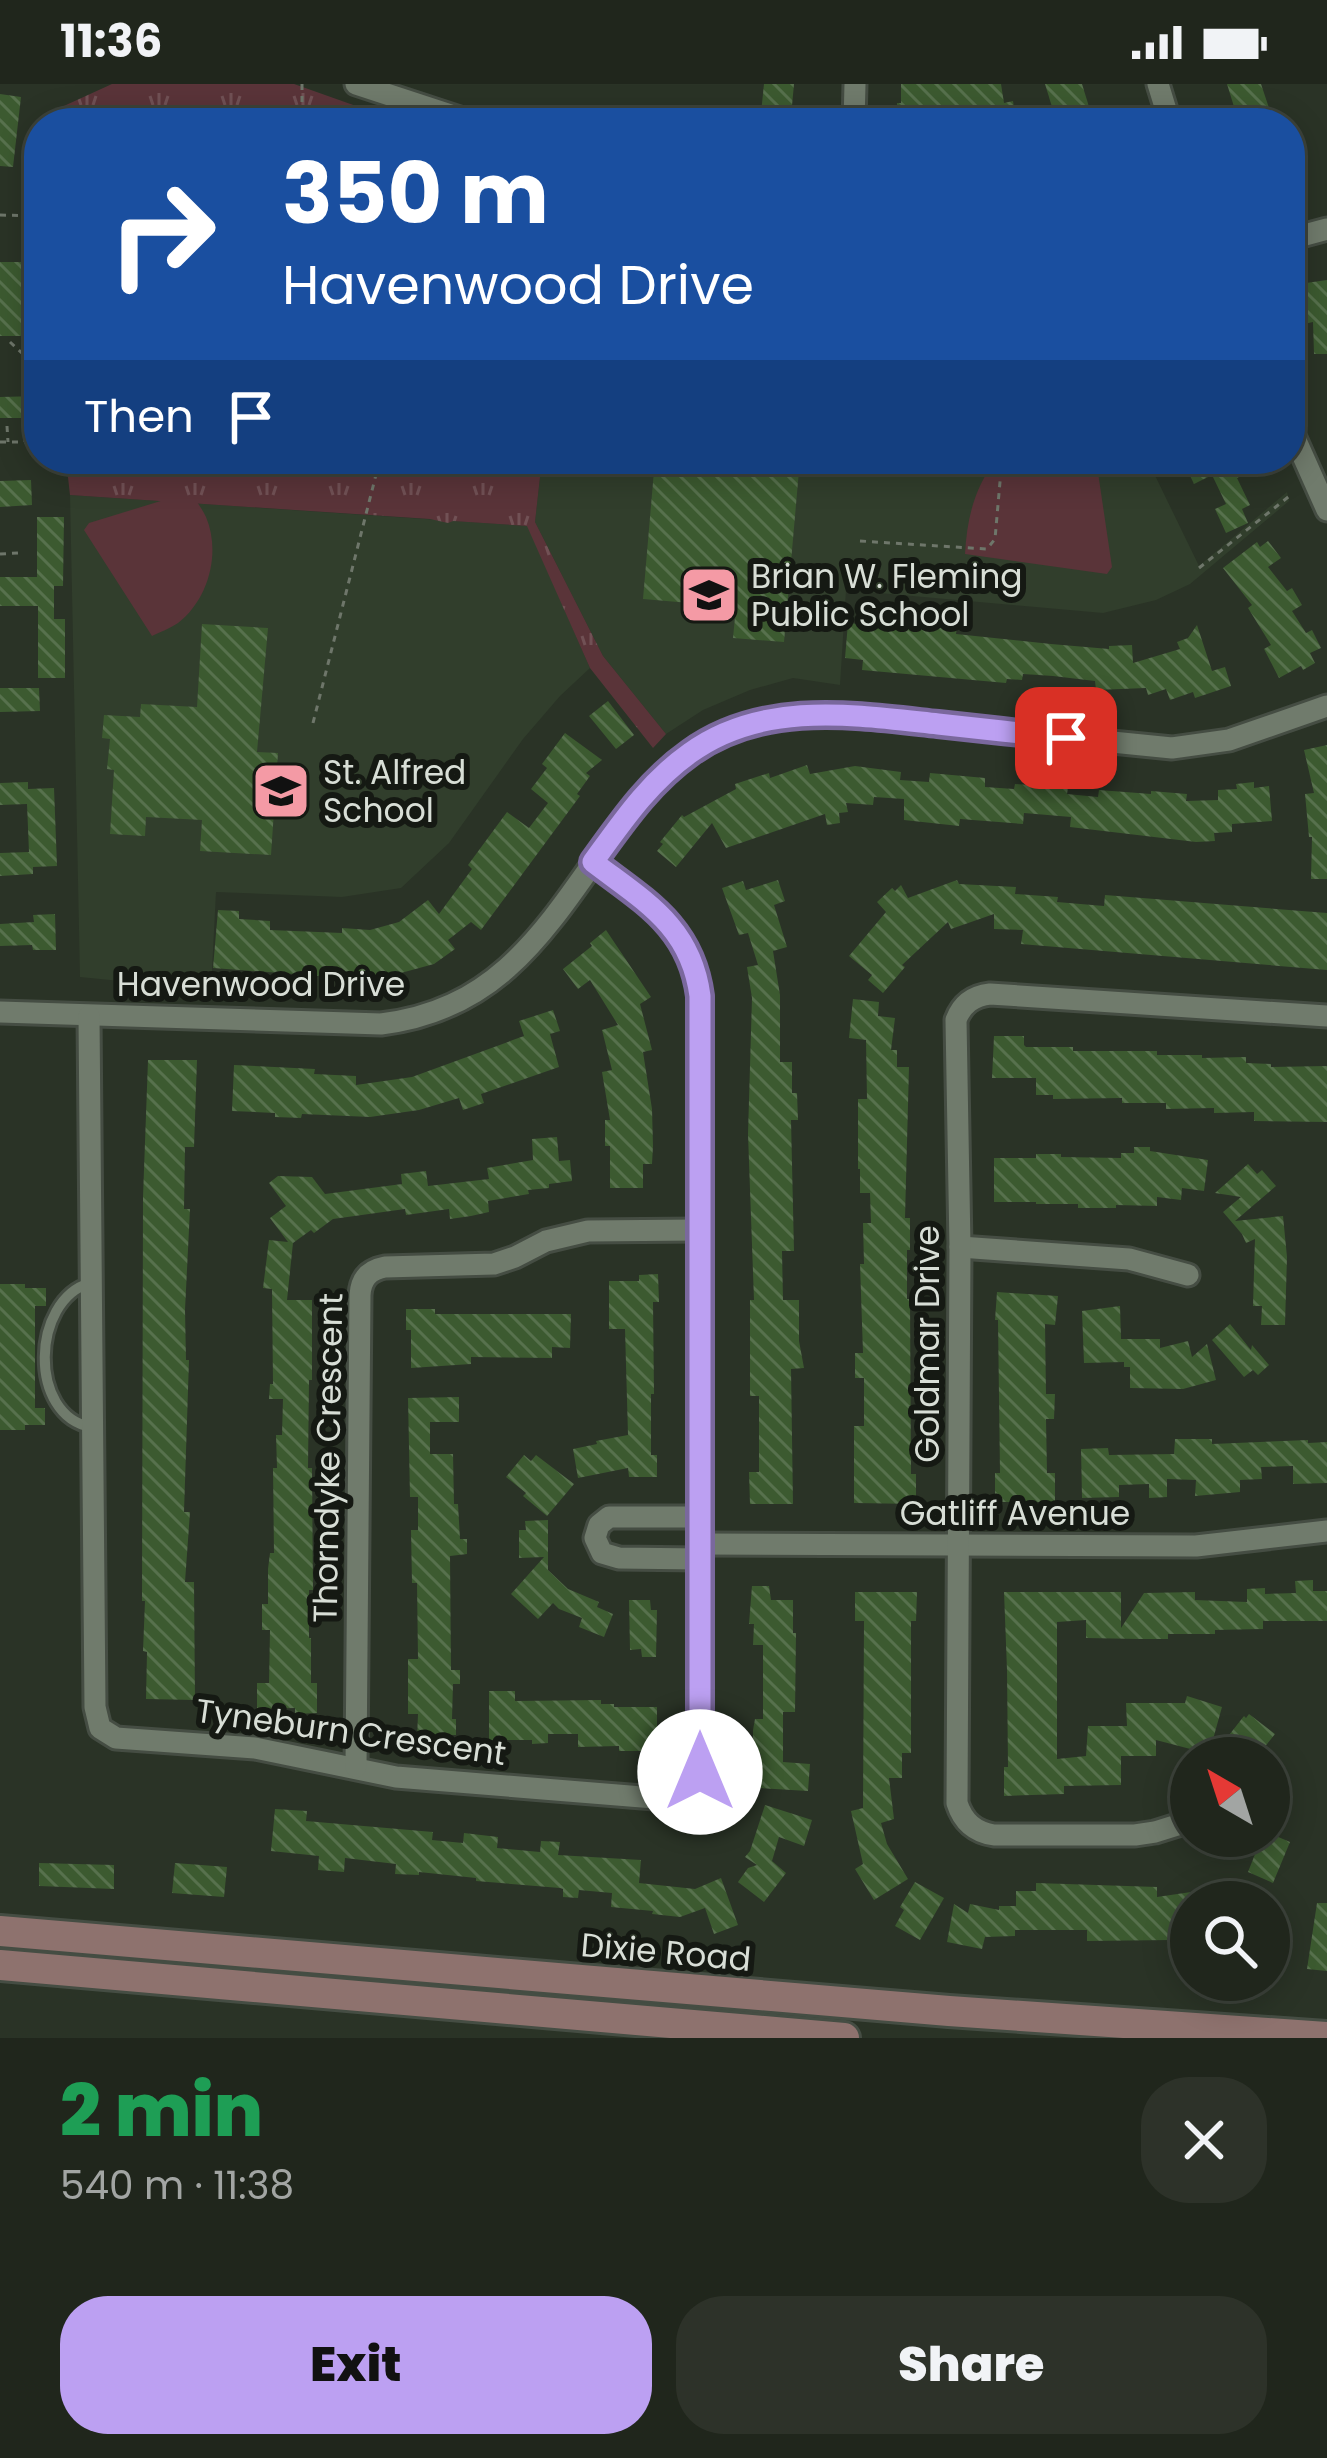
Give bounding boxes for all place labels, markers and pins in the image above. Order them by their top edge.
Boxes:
place label: Brian W. Fleming Public School [751,553,1023,638]
school or university icon: Brian W. Fleming Public School [678,564,740,626]
pin [1015,687,1117,789]
place label: St. Alfred School [323,749,466,834]
school or university icon: St. Alfred School [250,760,312,822]

